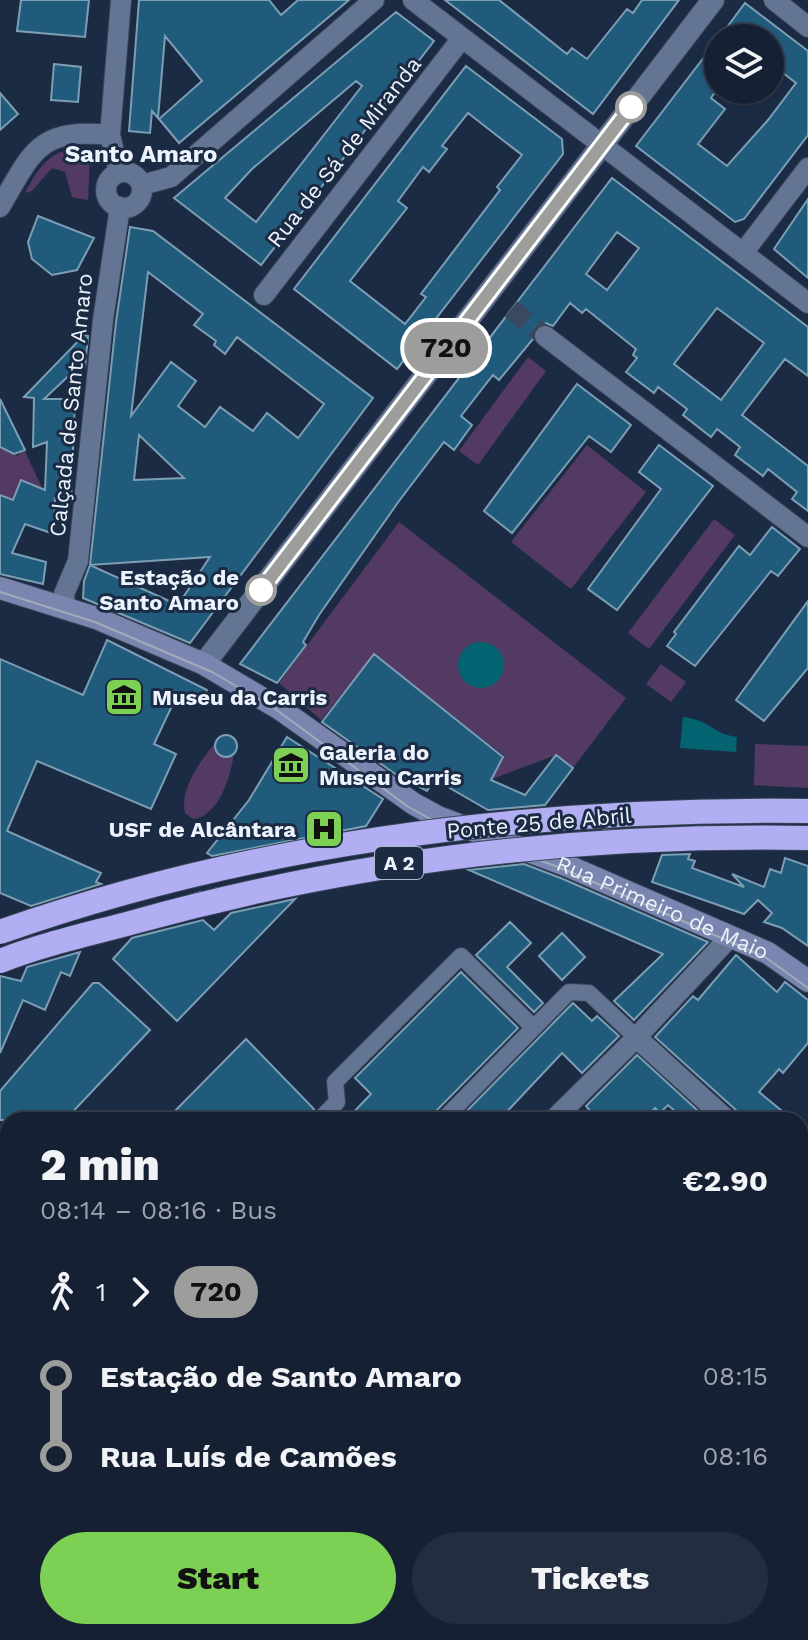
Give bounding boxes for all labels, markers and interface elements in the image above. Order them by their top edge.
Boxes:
map controls [704,24,784,104]
button: layers [704,24,784,104]
street label: Rua de Sá de Miranda [262,52,426,252]
unlabelled marker [616,92,646,122]
district label: Santo Amaro [65,140,217,168]
street label: Calçada de Santo Amaro [45,272,97,538]
line badge: 720 [400,322,492,374]
text: 720 [420,331,472,364]
place label: Estação de Santo Amaro [99,565,239,615]
marker: Estação de Santo Amaro [246,575,276,605]
museum icon: Museu da Carris [103,676,145,718]
place label: Museu da Carris [152,685,328,710]
place label: Galeria do Museu Carris [319,740,462,790]
museum icon: Galeria do Museu Carris [270,744,312,786]
street label: Ponte 25 de Abril [446,802,633,844]
hospital icon: USF de Alcântara [303,808,345,850]
place label: USF de Alcântara [109,817,296,842]
road number: A 2 [375,847,423,879]
street label: Rua Primeiro de Maio [553,850,773,964]
text: 2 min [40,1139,160,1191]
text: €2.90 [683,1163,768,1198]
text: 08:14 – 08:16 · Bus [40,1195,277,1225]
icon: walk [40,1270,84,1314]
icon: forward [118,1270,162,1314]
text: 720 [190,1275,242,1308]
text: 1 [96,1277,106,1307]
text: Estação de Santo Amaro [100,1359,462,1394]
text: 08:15 [703,1361,768,1391]
text: Rua Luís de Camões [100,1439,397,1474]
text: 08:16 [702,1441,768,1471]
button: Start [40,1532,396,1624]
button: Tickets [412,1532,768,1624]

